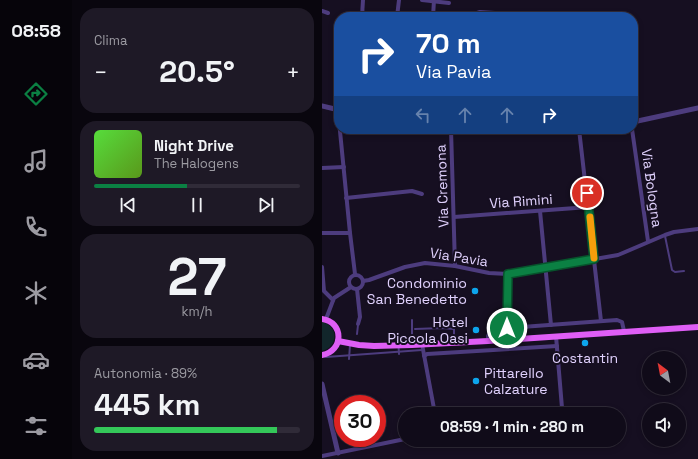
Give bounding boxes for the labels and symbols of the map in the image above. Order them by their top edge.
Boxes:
street label: Via Cremona [432,144,452,228]
street label: Via Bologna [638,147,666,229]
pin [570,176,604,210]
street label: Via Rimini [489,190,553,212]
street label: Via Pavia [429,244,489,270]
place label: Condominio San Benedetto [367,274,467,308]
marker: Condominio San Benedetto [470,286,480,296]
position arrow [486,307,528,349]
place label: Hotel Piccola Oasi [388,313,468,347]
marker: Hotel Piccola Oasi [471,325,481,335]
marker: Costantin [580,338,590,348]
place label: Costantin [552,349,618,367]
north arrow [642,351,686,395]
place label: Pittarello Calzature [484,364,548,398]
marker: Pittarello Calzature [471,376,481,386]
speed limit sign: 30 [334,395,386,447]

